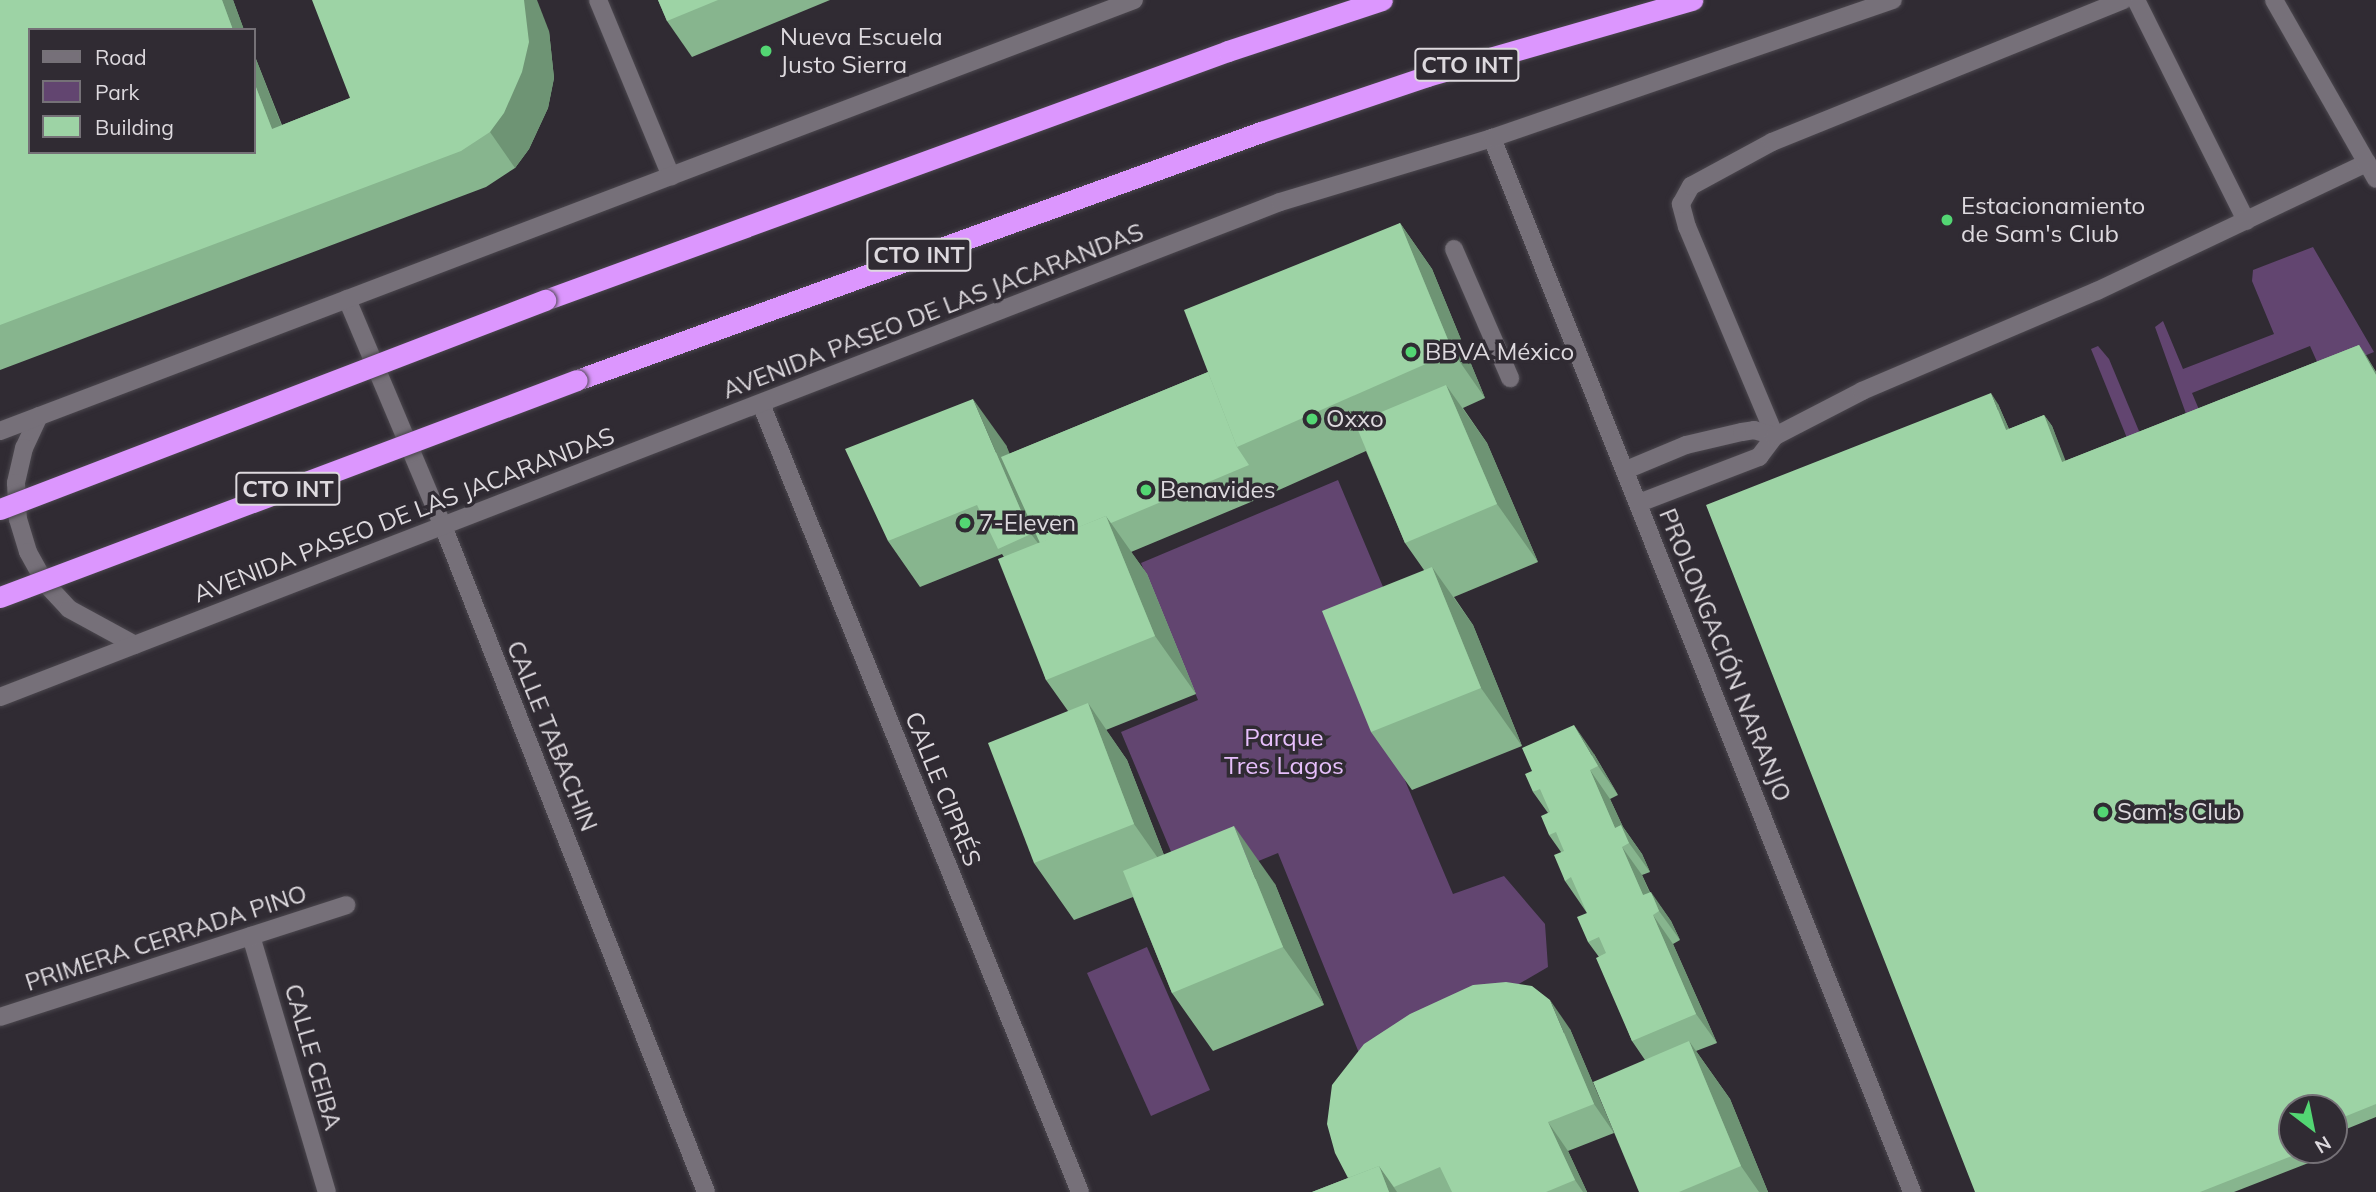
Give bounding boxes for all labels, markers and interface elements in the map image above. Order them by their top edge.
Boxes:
place label: Nueva Escuela Justo Sierra [780,23,943,79]
legend [28,28,256,154]
marker: Nueva Escuela Justo Sierra [758,43,774,59]
text: Road [95,44,146,70]
road number: CTO INT [1413,46,1521,85]
text: Park [95,79,139,105]
text: Building [95,114,174,140]
place label: Estacionamiento de Sam's Club [1961,192,2145,248]
marker: Estacionamiento de Sam's Club [1939,212,1955,228]
street label: AVENIDA PASEO DE LAS JACARANDAS [718,217,1148,405]
road number: CTO INT [865,236,973,274]
place label: BBVA México [1425,338,1574,366]
marker: BBVA México [1403,344,1419,360]
place label: Oxxo [1326,405,1384,433]
marker: Oxxo [1304,411,1320,427]
street label: AVENIDA PASEO DE LAS JACARANDAS [189,421,619,609]
road number: CTO INT [234,470,342,509]
place label: Benavides [1160,476,1276,504]
marker: Benavides [1138,482,1154,498]
street label: PROLONGACIÓN NARANJO [1653,504,1797,806]
place label: 7-Eleven [979,509,1076,537]
marker: 7-Eleven [957,515,973,531]
street label: CALLE TABACHIN [501,637,603,835]
street label: CALLE CIPRÉS [899,708,987,870]
park label: Parque Tres Lagos [1224,724,1344,780]
place label: Sam's Club [2117,798,2241,826]
marker: Sam's Club [2095,804,2111,820]
street label: PRIMERA CERRADA PINO [22,879,310,997]
street label: CALLE CEIBA [278,981,348,1133]
north arrow [2278,1094,2348,1164]
text: N [2311,1131,2336,1159]

